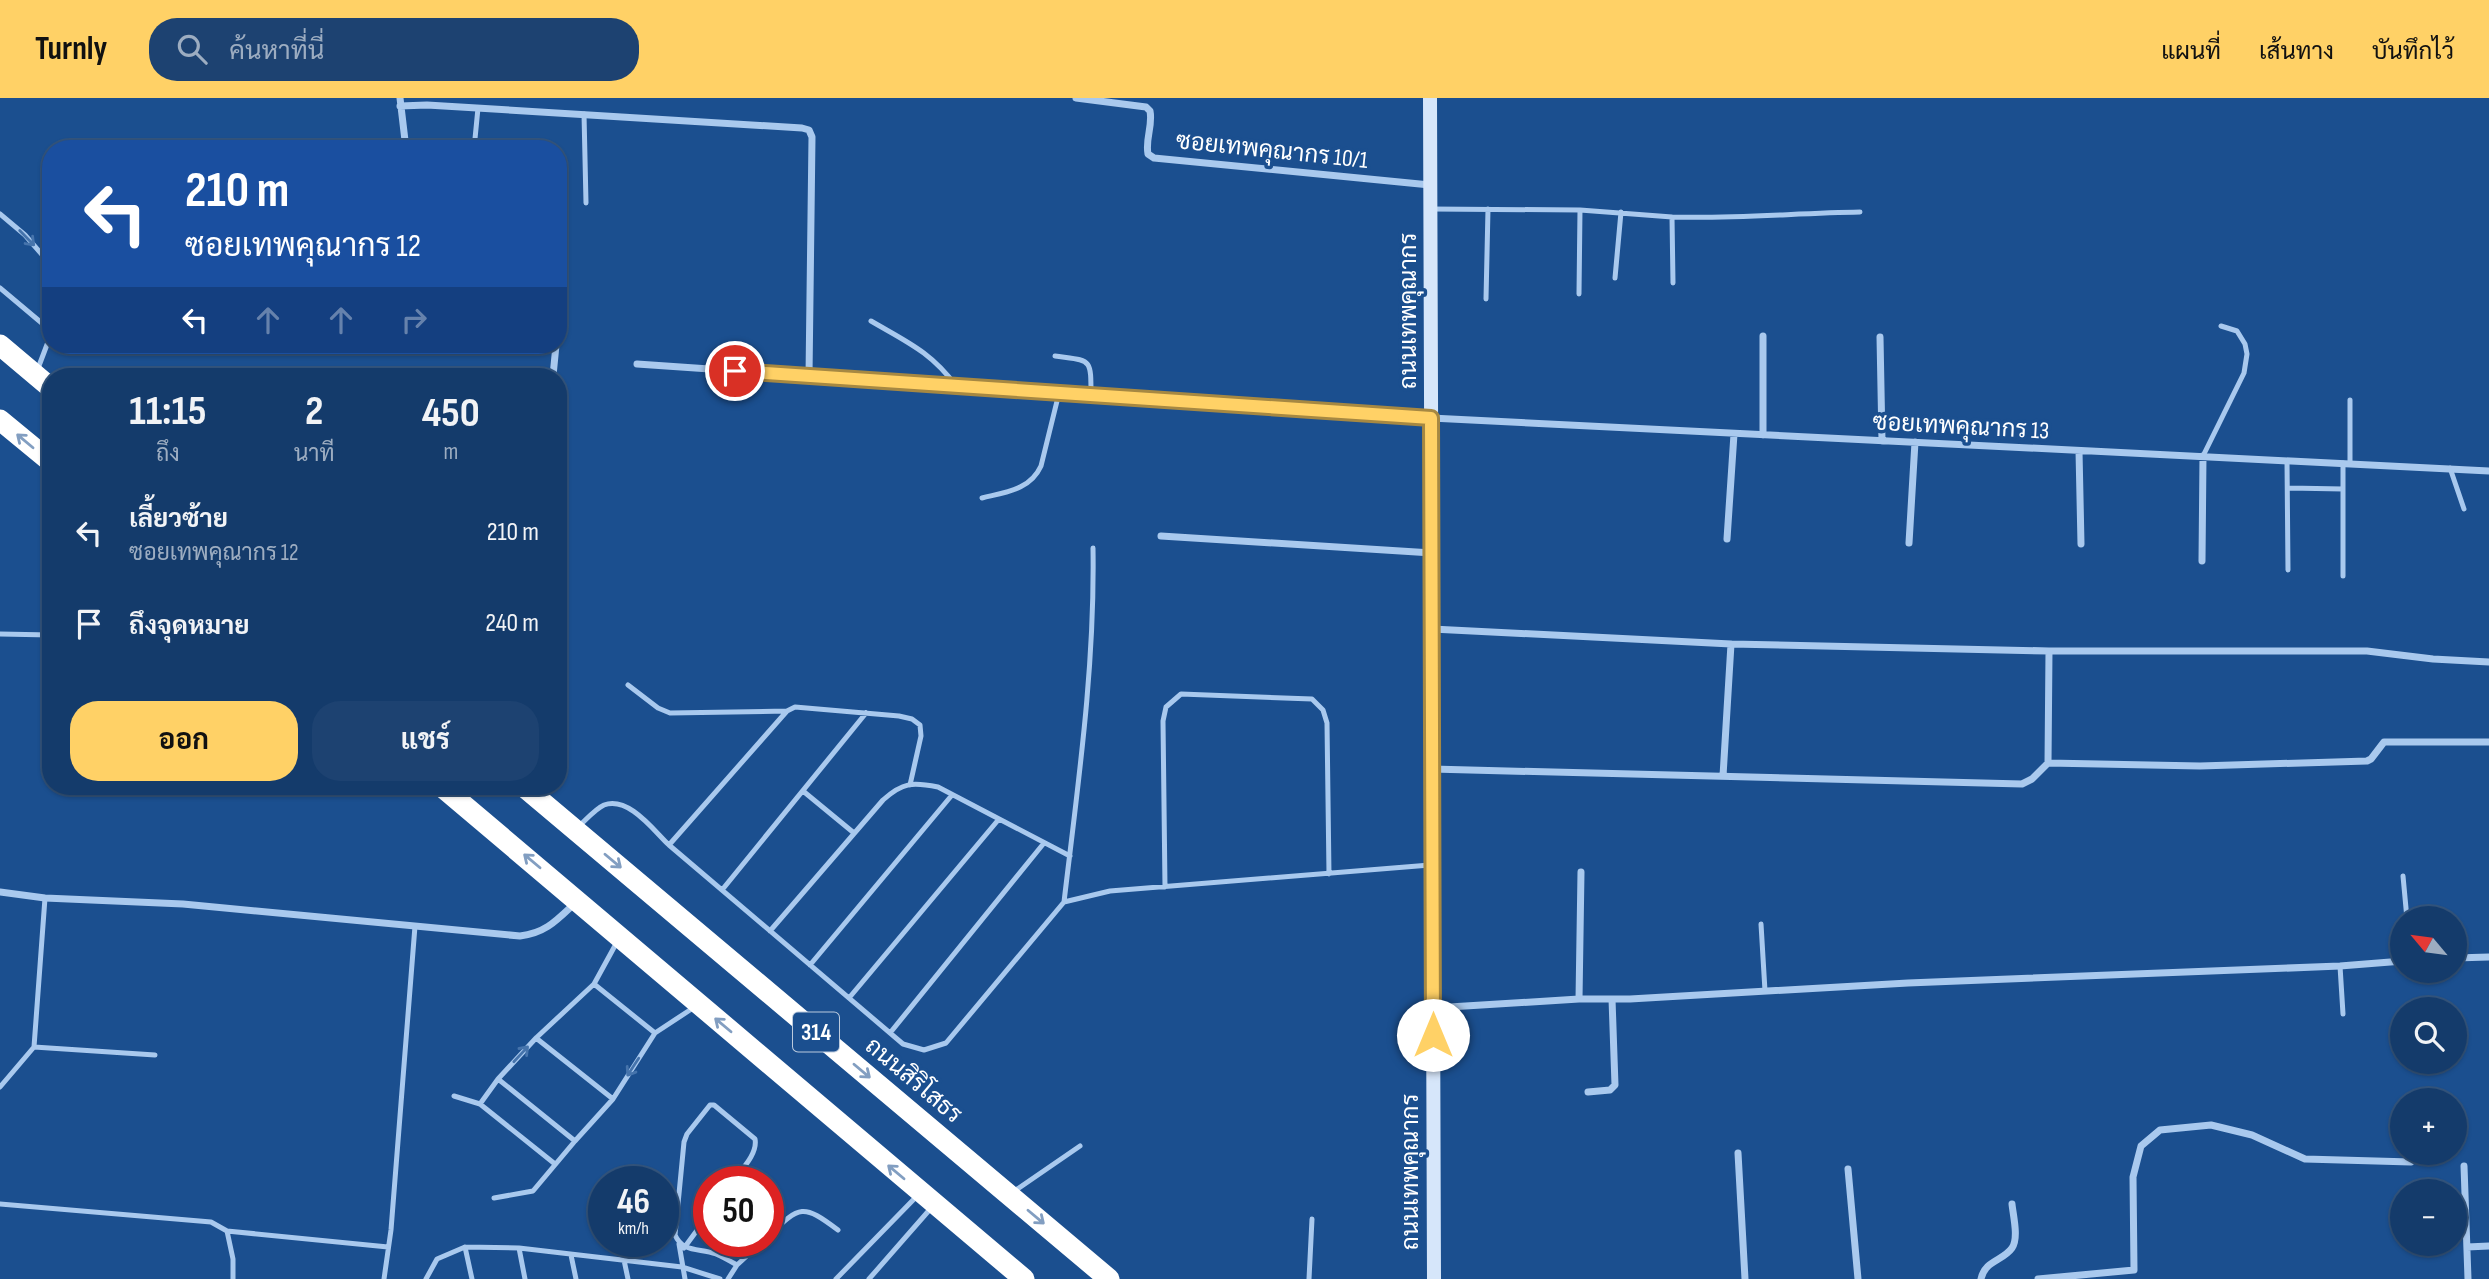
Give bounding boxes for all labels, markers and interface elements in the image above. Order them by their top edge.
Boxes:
search box [149,18,639,81]
text: Turnly [35,29,107,69]
icon: search [173,30,211,68]
text: ค้นหาที่นี่ [229,36,324,67]
text: แผนที่ [2161,37,2221,66]
text: เส้นทาง [2259,37,2334,66]
text: บันทึกไว้ [2372,37,2454,66]
street label: ซอยเทพคุณากร 10/1 [1174,126,1370,176]
text: 210 m [185,162,289,221]
icon: left [70,168,161,259]
text: ซอยเทพคุณากร 12 [185,227,421,266]
one-way arrow [18,229,35,246]
street label: ถนนเทพคุณากร [1394,233,1424,389]
icon: left [176,301,214,339]
icon: ahead [249,301,287,339]
icon: ahead [322,301,360,339]
icon: right [395,301,433,339]
pin [705,341,765,401]
icon: arrive [716,352,754,390]
text: 11:15 [129,386,206,437]
text: 2 [305,386,323,437]
text: 450 [422,388,480,439]
street label: ซอยเทพคุณากร 13 [1872,407,2050,447]
one-way arrow [17,433,35,449]
text: m [443,438,458,466]
text: ถึง [156,440,180,468]
text: นาที [294,440,335,468]
text: เลี้ยวซ้าย [129,504,228,535]
icon: left [70,514,108,552]
text: 210 m [487,517,539,548]
text: ซอยเทพคุณากร 12 [129,539,299,567]
icon: arrive [70,605,108,643]
text: 240 m [485,608,539,639]
text: ถึงจุดหมาย [129,611,250,642]
button: ออก [70,701,298,781]
button: แชร์ [312,701,539,781]
one-way arrow [523,853,541,869]
one-way arrow [604,853,622,869]
north arrow [2390,906,2468,984]
map controls [2390,906,2467,1256]
button: search [2390,997,2467,1074]
position arrow [1396,998,1470,1072]
road number: 314 [793,1012,839,1051]
one-way arrow [715,1017,733,1033]
street label: ถนนสิริโสธร [859,1030,969,1129]
one-way arrow [513,1045,529,1063]
one-way arrow [626,1057,641,1076]
one-way arrow [853,1063,871,1079]
button: + [2390,1088,2467,1165]
street label: ถนนเทพคุณากร [1396,1094,1426,1250]
one-way arrow [888,1165,906,1180]
speed limit sign: 50 [693,1166,784,1257]
button: − [2390,1179,2467,1256]
text: 46 [617,1181,650,1224]
one-way arrow [1027,1209,1045,1225]
text: km/h [618,1218,649,1239]

